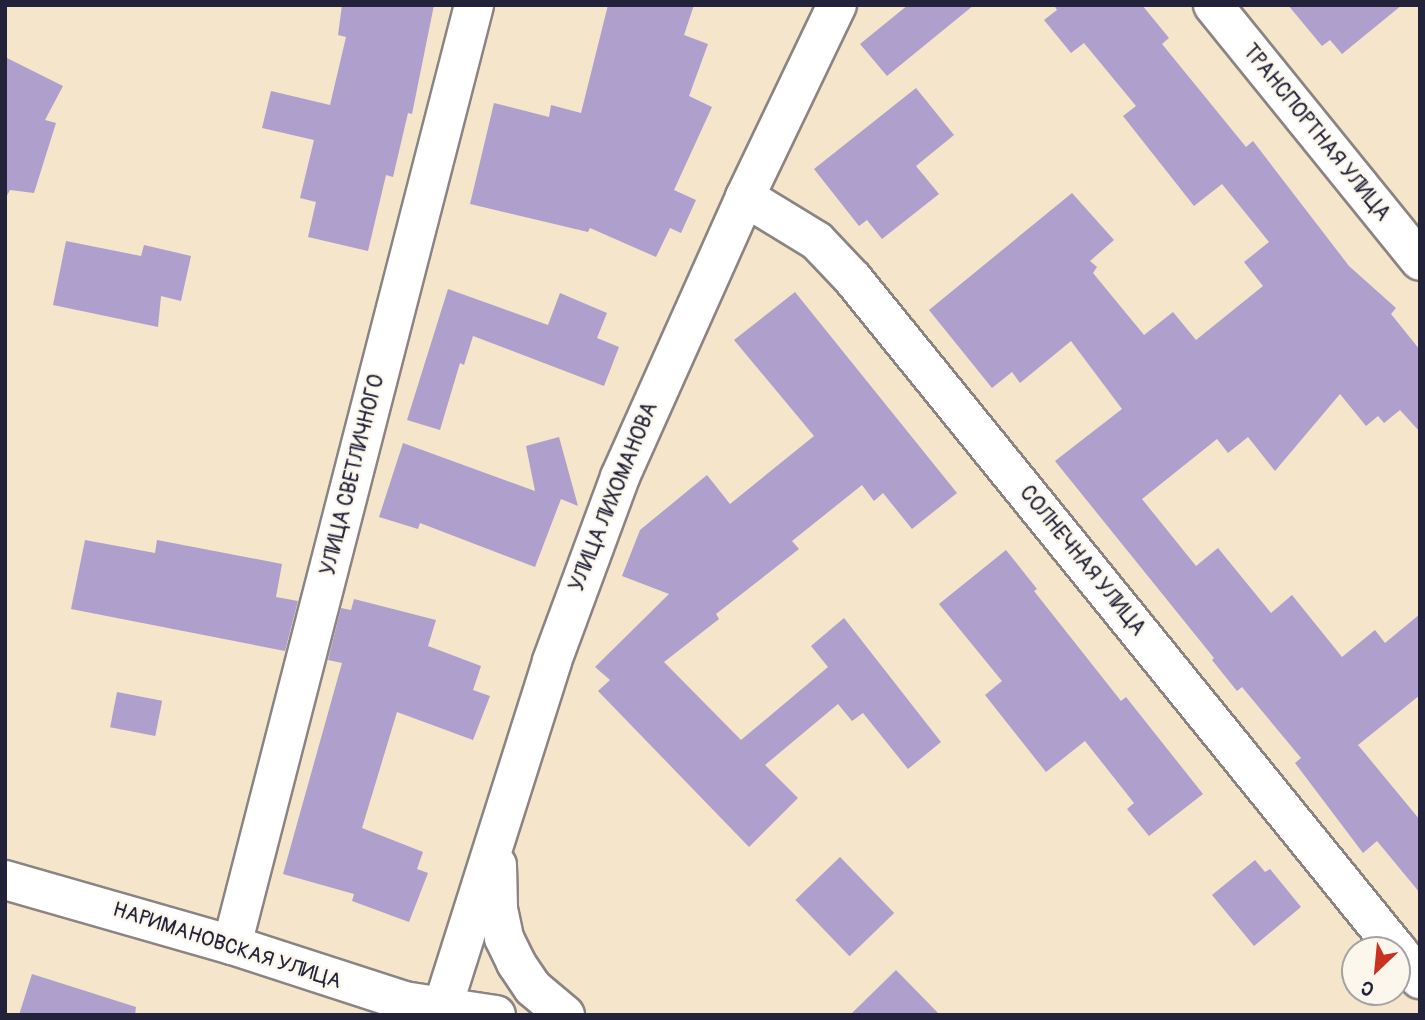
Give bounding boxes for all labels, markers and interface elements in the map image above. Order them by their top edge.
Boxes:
street label: ТРАНСПОРТНАЯ УЛИЦА [1237,40,1395,226]
street label: УЛИЦА СВЕТЛИЧНОГО [316,372,390,578]
street label: УЛИЦА ЛИХОМАНОВА [565,399,663,595]
street label: СОЛНЕЧНАЯ УЛИЦА [1014,481,1150,641]
street label: НАРИМАНОВСКАЯ УЛИЦА [109,897,345,995]
north arrow [1341,936,1411,1006]
text: С [1357,975,1378,1001]

